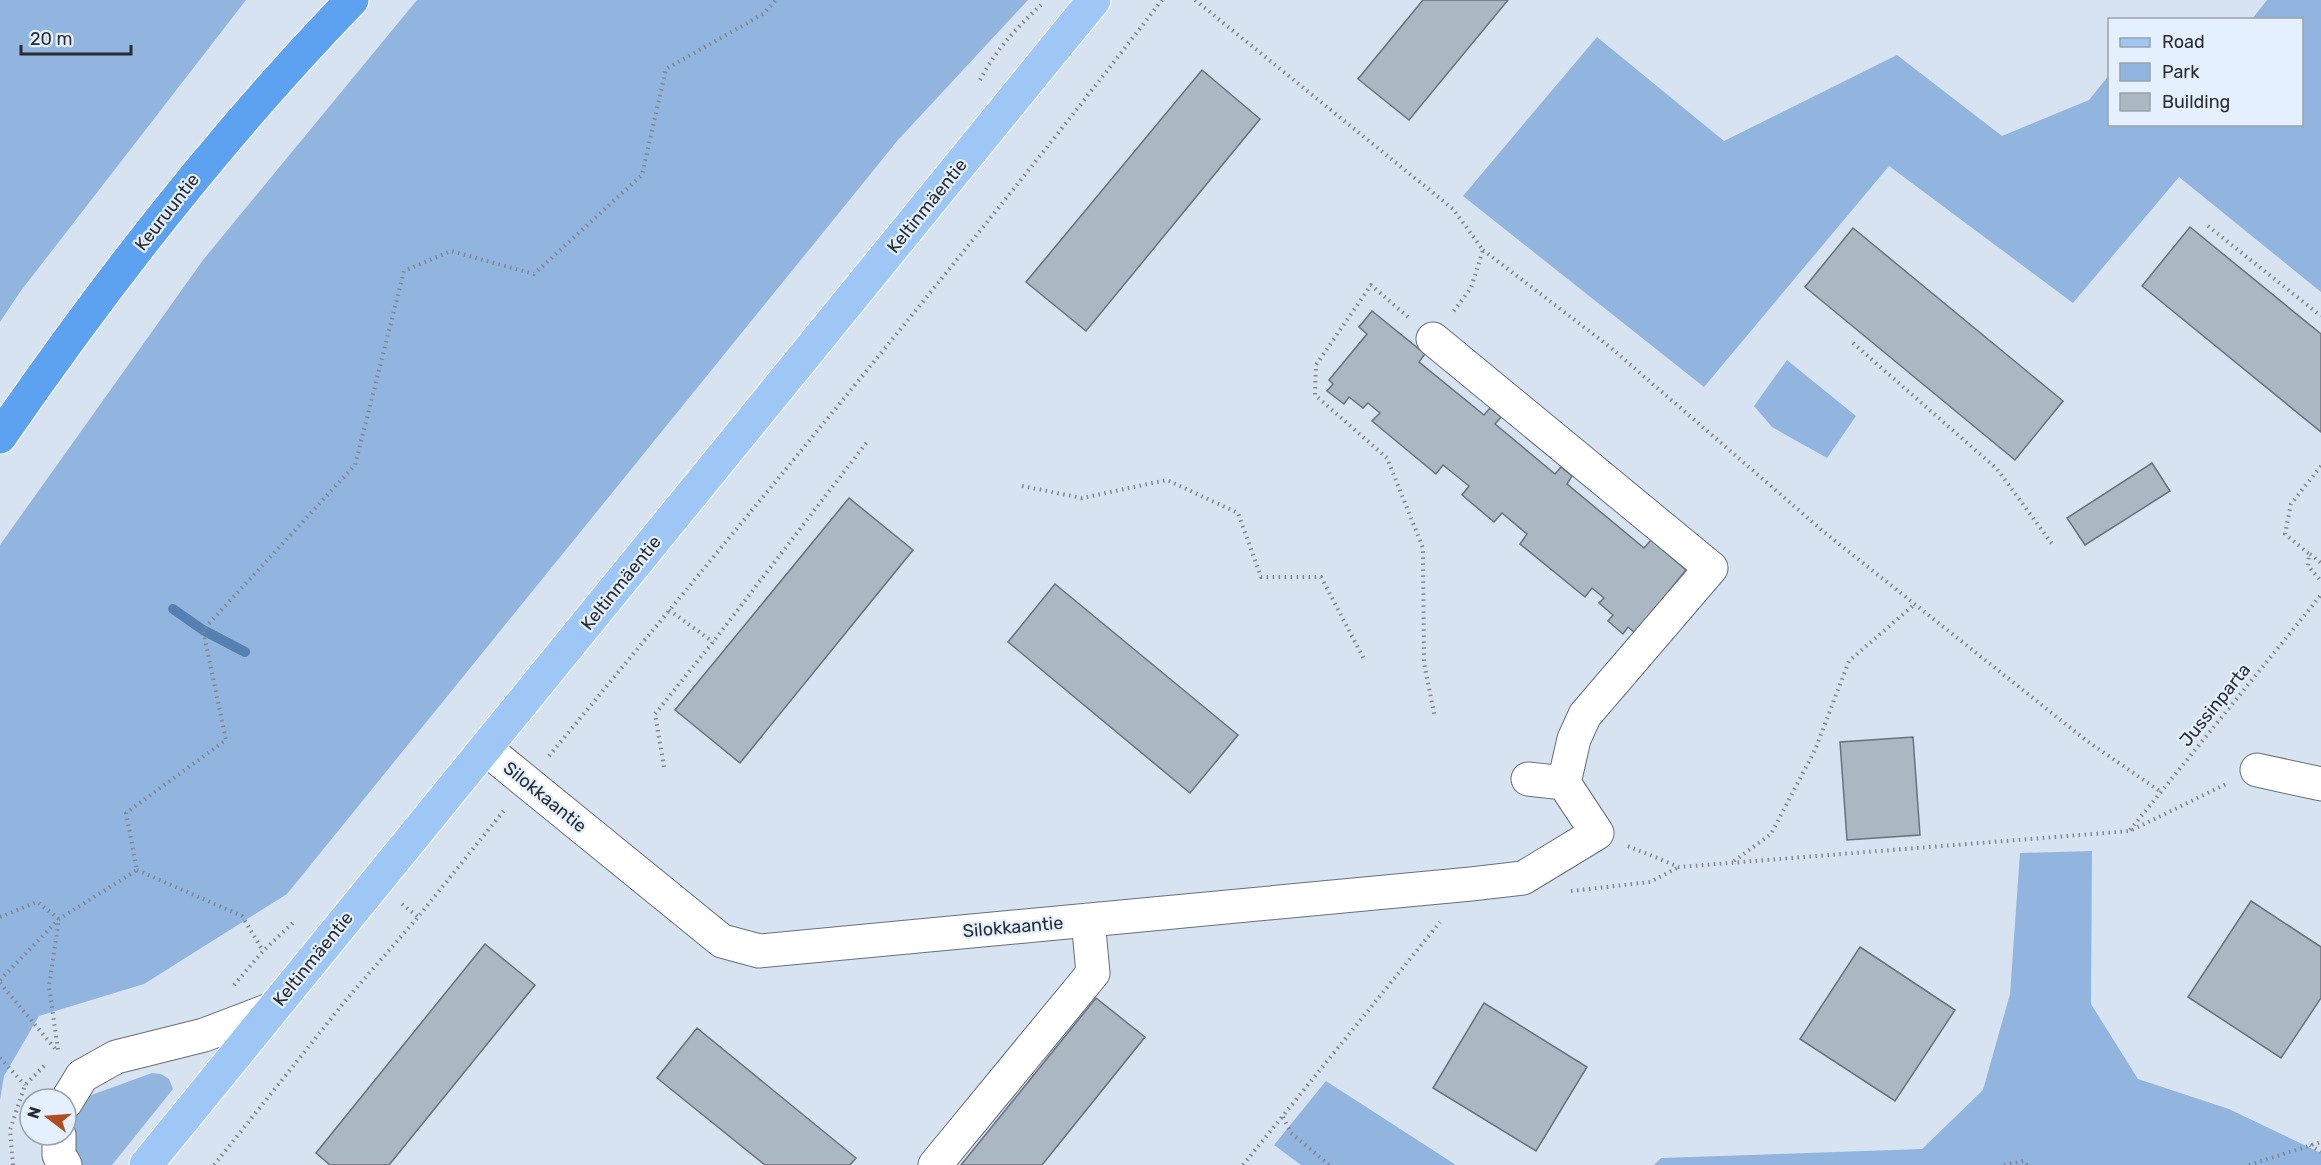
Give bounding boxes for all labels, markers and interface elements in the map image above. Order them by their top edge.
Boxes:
scale bar [21,18,130,56]
legend [2108,18,2303,126]
text: 20 m [30,28,72,50]
text: Road [2162,31,2205,53]
text: Park [2162,61,2200,83]
text: Building [2162,91,2230,113]
street label: Keltinmäentie [882,154,972,258]
street label: Keuruuntie [130,169,204,255]
street label: Keltinmäentie [576,531,666,635]
street label: Jussinparta [2175,659,2255,751]
street label: Silokkaantie [499,757,591,837]
street label: Keltinmäentie [268,907,358,1011]
street label: Silokkaantie [962,912,1064,942]
north arrow [18,1087,78,1147]
text: N [23,1104,45,1121]

